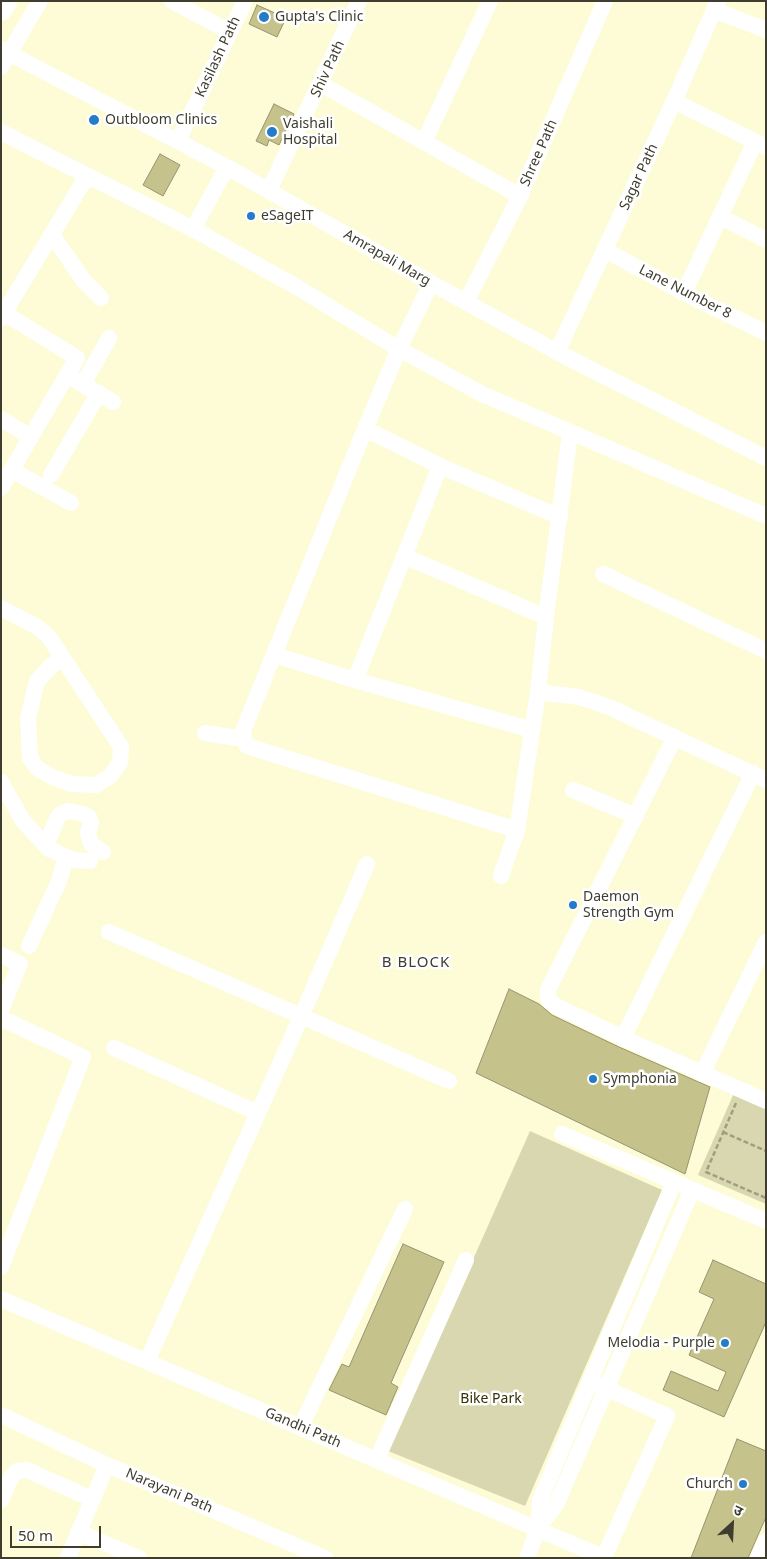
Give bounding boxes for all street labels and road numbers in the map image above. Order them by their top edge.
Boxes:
street label: Kasilash Path [192,14,244,100]
street label: Shiv Path [308,38,348,100]
street label: Shree Path [517,117,561,189]
street label: Sagar Path [616,141,662,213]
street label: Amrapali Marg [341,226,433,290]
street label: Lane Number 8 [636,261,734,323]
street label: Gandhi Path [262,1404,344,1452]
street label: Narayani Path [123,1465,215,1517]

